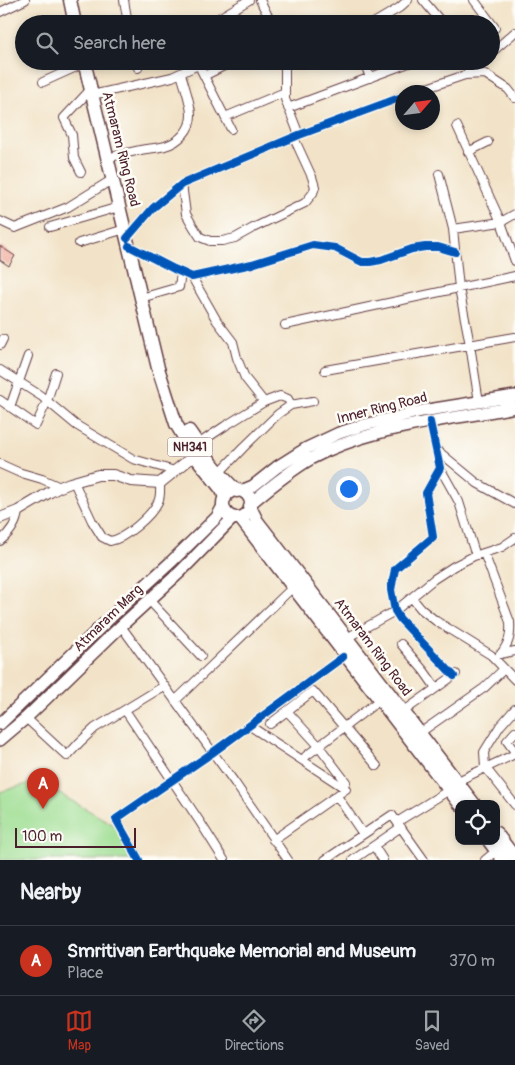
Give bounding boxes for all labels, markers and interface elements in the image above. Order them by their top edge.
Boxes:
search box [15,15,500,70]
icon: search [33,29,61,57]
text: Search here [73,31,166,55]
north arrow [395,85,440,130]
street label: Atmaram Ring Road [98,90,144,208]
street label: Inner Ring Road [335,389,429,427]
road number: NH341 [168,438,212,457]
your location [336,476,362,502]
street label: Atmaram Marg [70,581,146,655]
street label: Atmaram Ring Road [331,595,415,699]
pin: A [27,768,59,809]
map controls [455,800,500,845]
button: locate [455,800,500,845]
scale bar [15,825,136,848]
text: 100 m [22,828,62,845]
text: Nearby [20,879,81,906]
text: Smritivan Earthquake Memorial and Museum [67,939,416,963]
text: A [31,951,41,971]
text: 370 m [449,951,495,971]
text: Place [67,963,103,983]
tab: Map [65,1007,93,1054]
tab: Directions [224,1007,284,1054]
tab: Saved [415,1007,450,1054]

